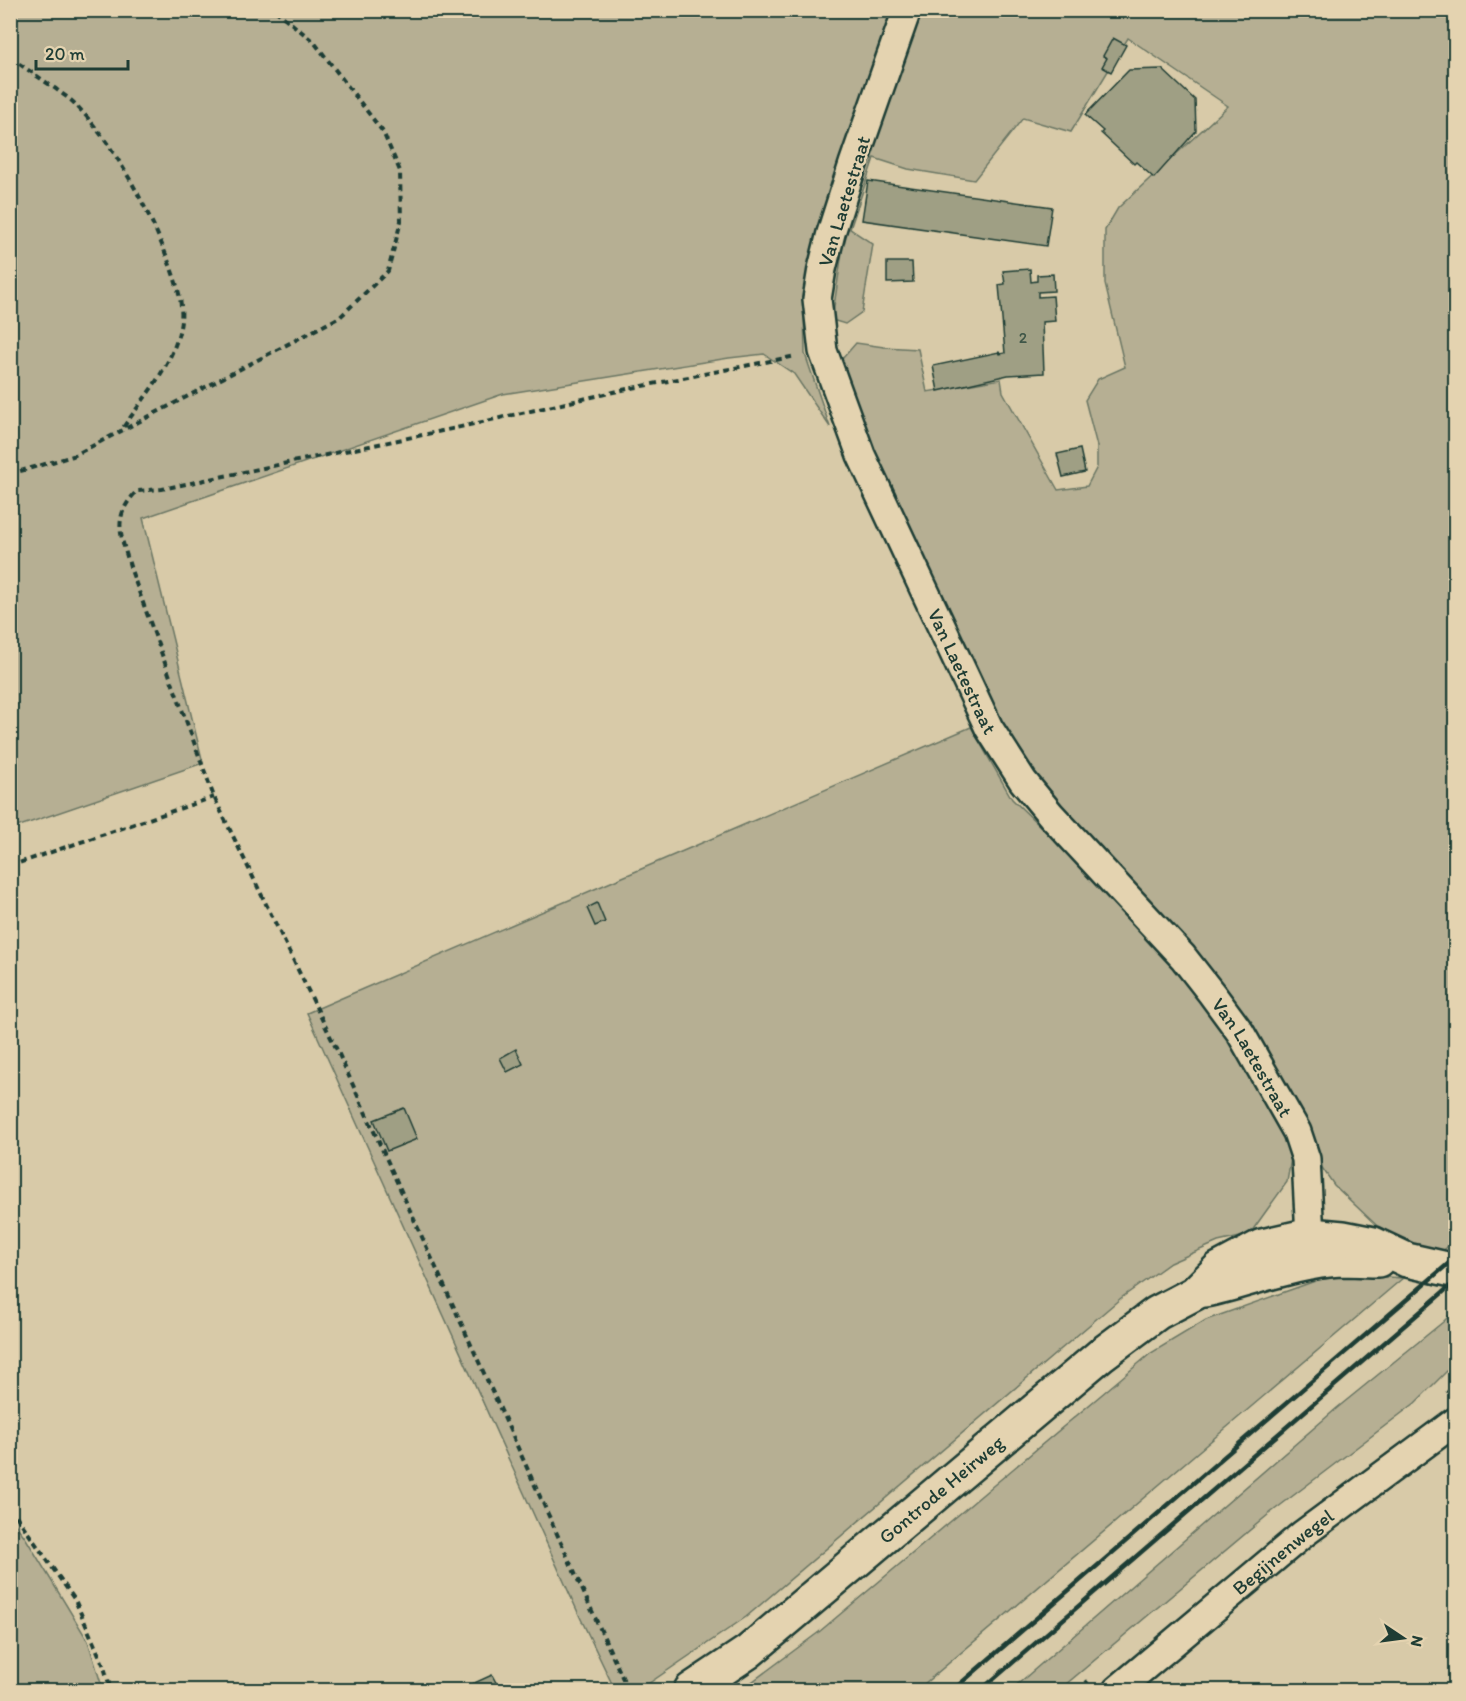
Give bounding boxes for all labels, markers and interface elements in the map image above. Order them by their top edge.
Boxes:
scale bar [36,33,128,71]
text: 20 m [45,43,85,65]
street label: Van Laetestraat [813,133,875,269]
house number: 2 [1019,328,1028,347]
street label: Van Laetestraat [923,605,1002,739]
street label: Van Laetestraat [1207,993,1298,1121]
street label: Gontrode Heirweg [874,1430,1009,1549]
street label: Begijnenwegel [1227,1503,1339,1600]
north arrow [1373,1608,1433,1668]
text: N [1407,1634,1428,1649]

